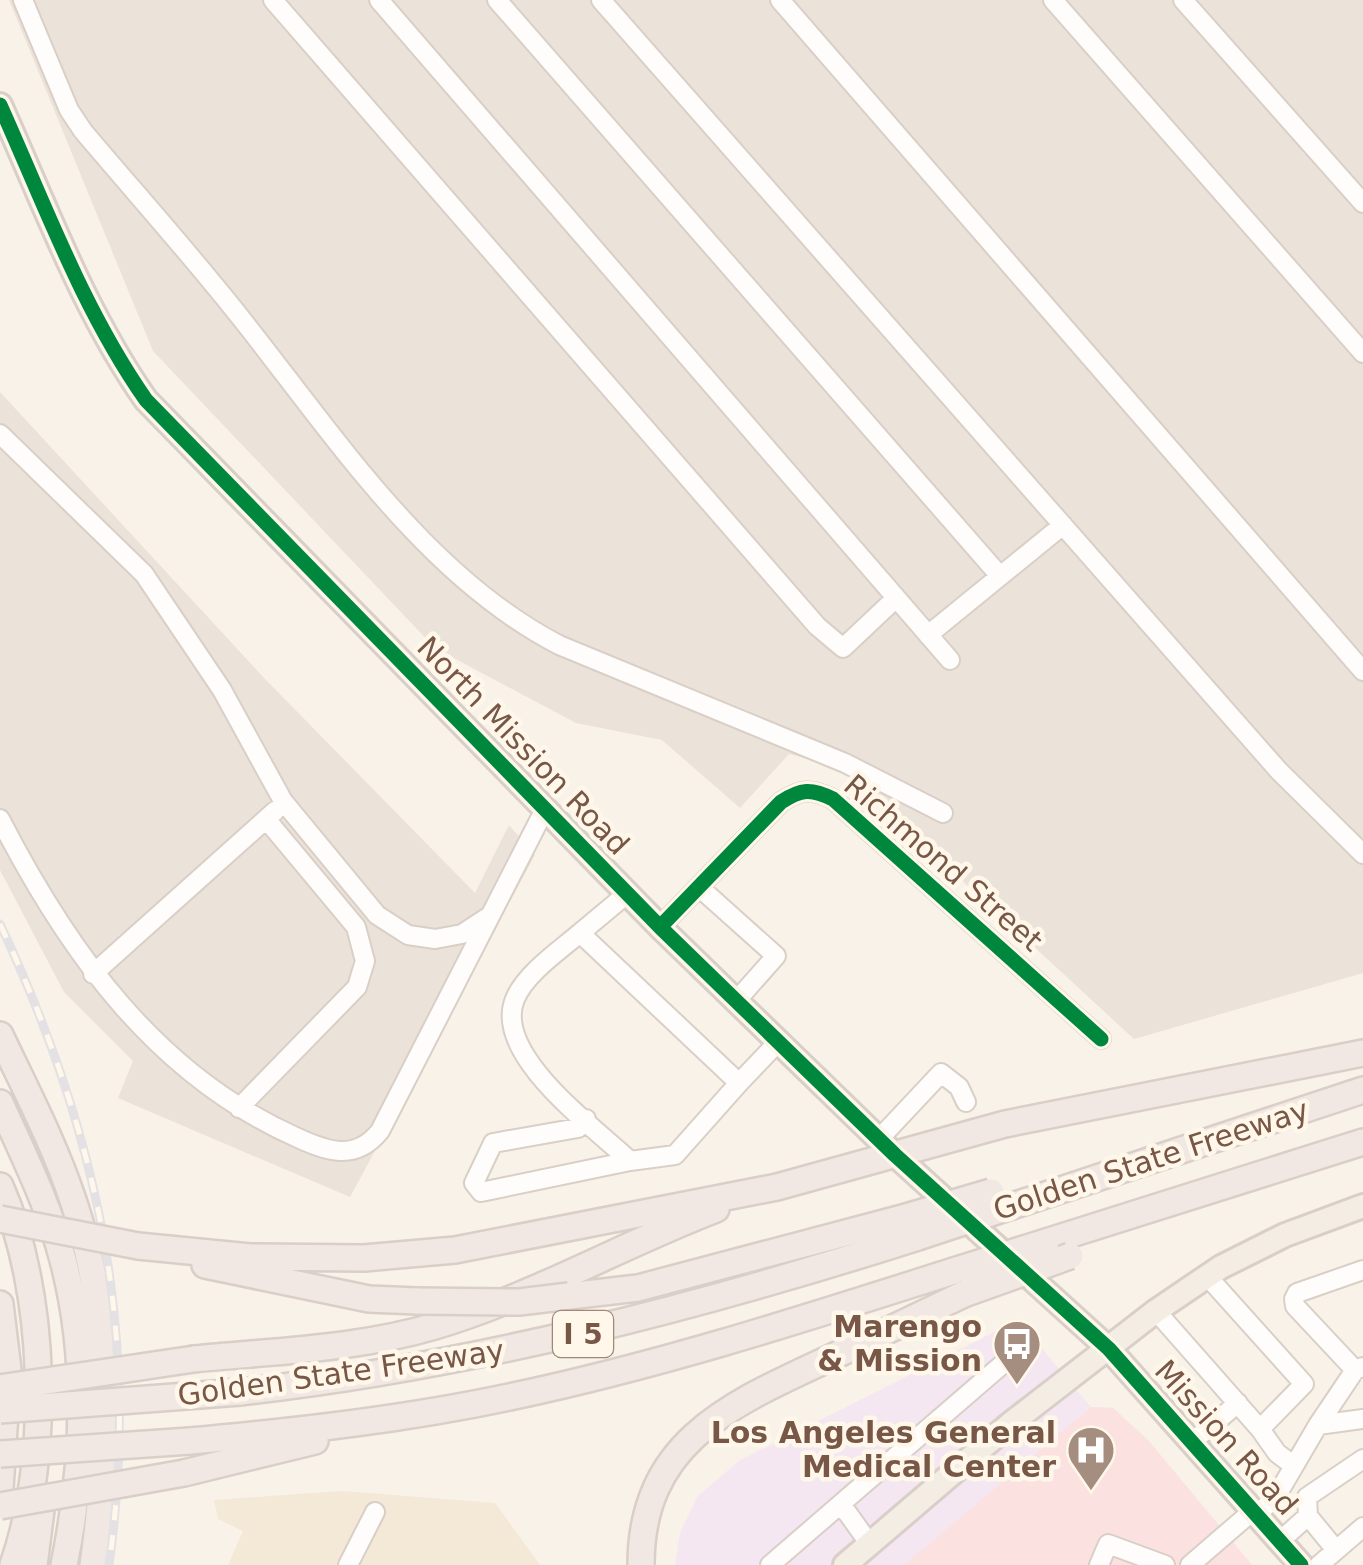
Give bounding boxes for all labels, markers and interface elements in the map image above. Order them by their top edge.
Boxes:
street label: North Mission Road [410,629,636,862]
street label: Richmond Street [837,767,1050,958]
street label: Golden State Freeway [989,1092,1313,1227]
place label: Marengo & Mission [817,1309,982,1378]
road number: I 5 [553,1311,613,1357]
bus stop icon: Marengo & Mission [991,1318,1043,1386]
street label: Golden State Freeway [175,1332,506,1413]
street label: Mission Road [1148,1353,1305,1522]
place label: Los Angeles General Medical Center [711,1415,1056,1484]
hospital icon: Los Angeles General Medical Center [1065,1424,1117,1492]

